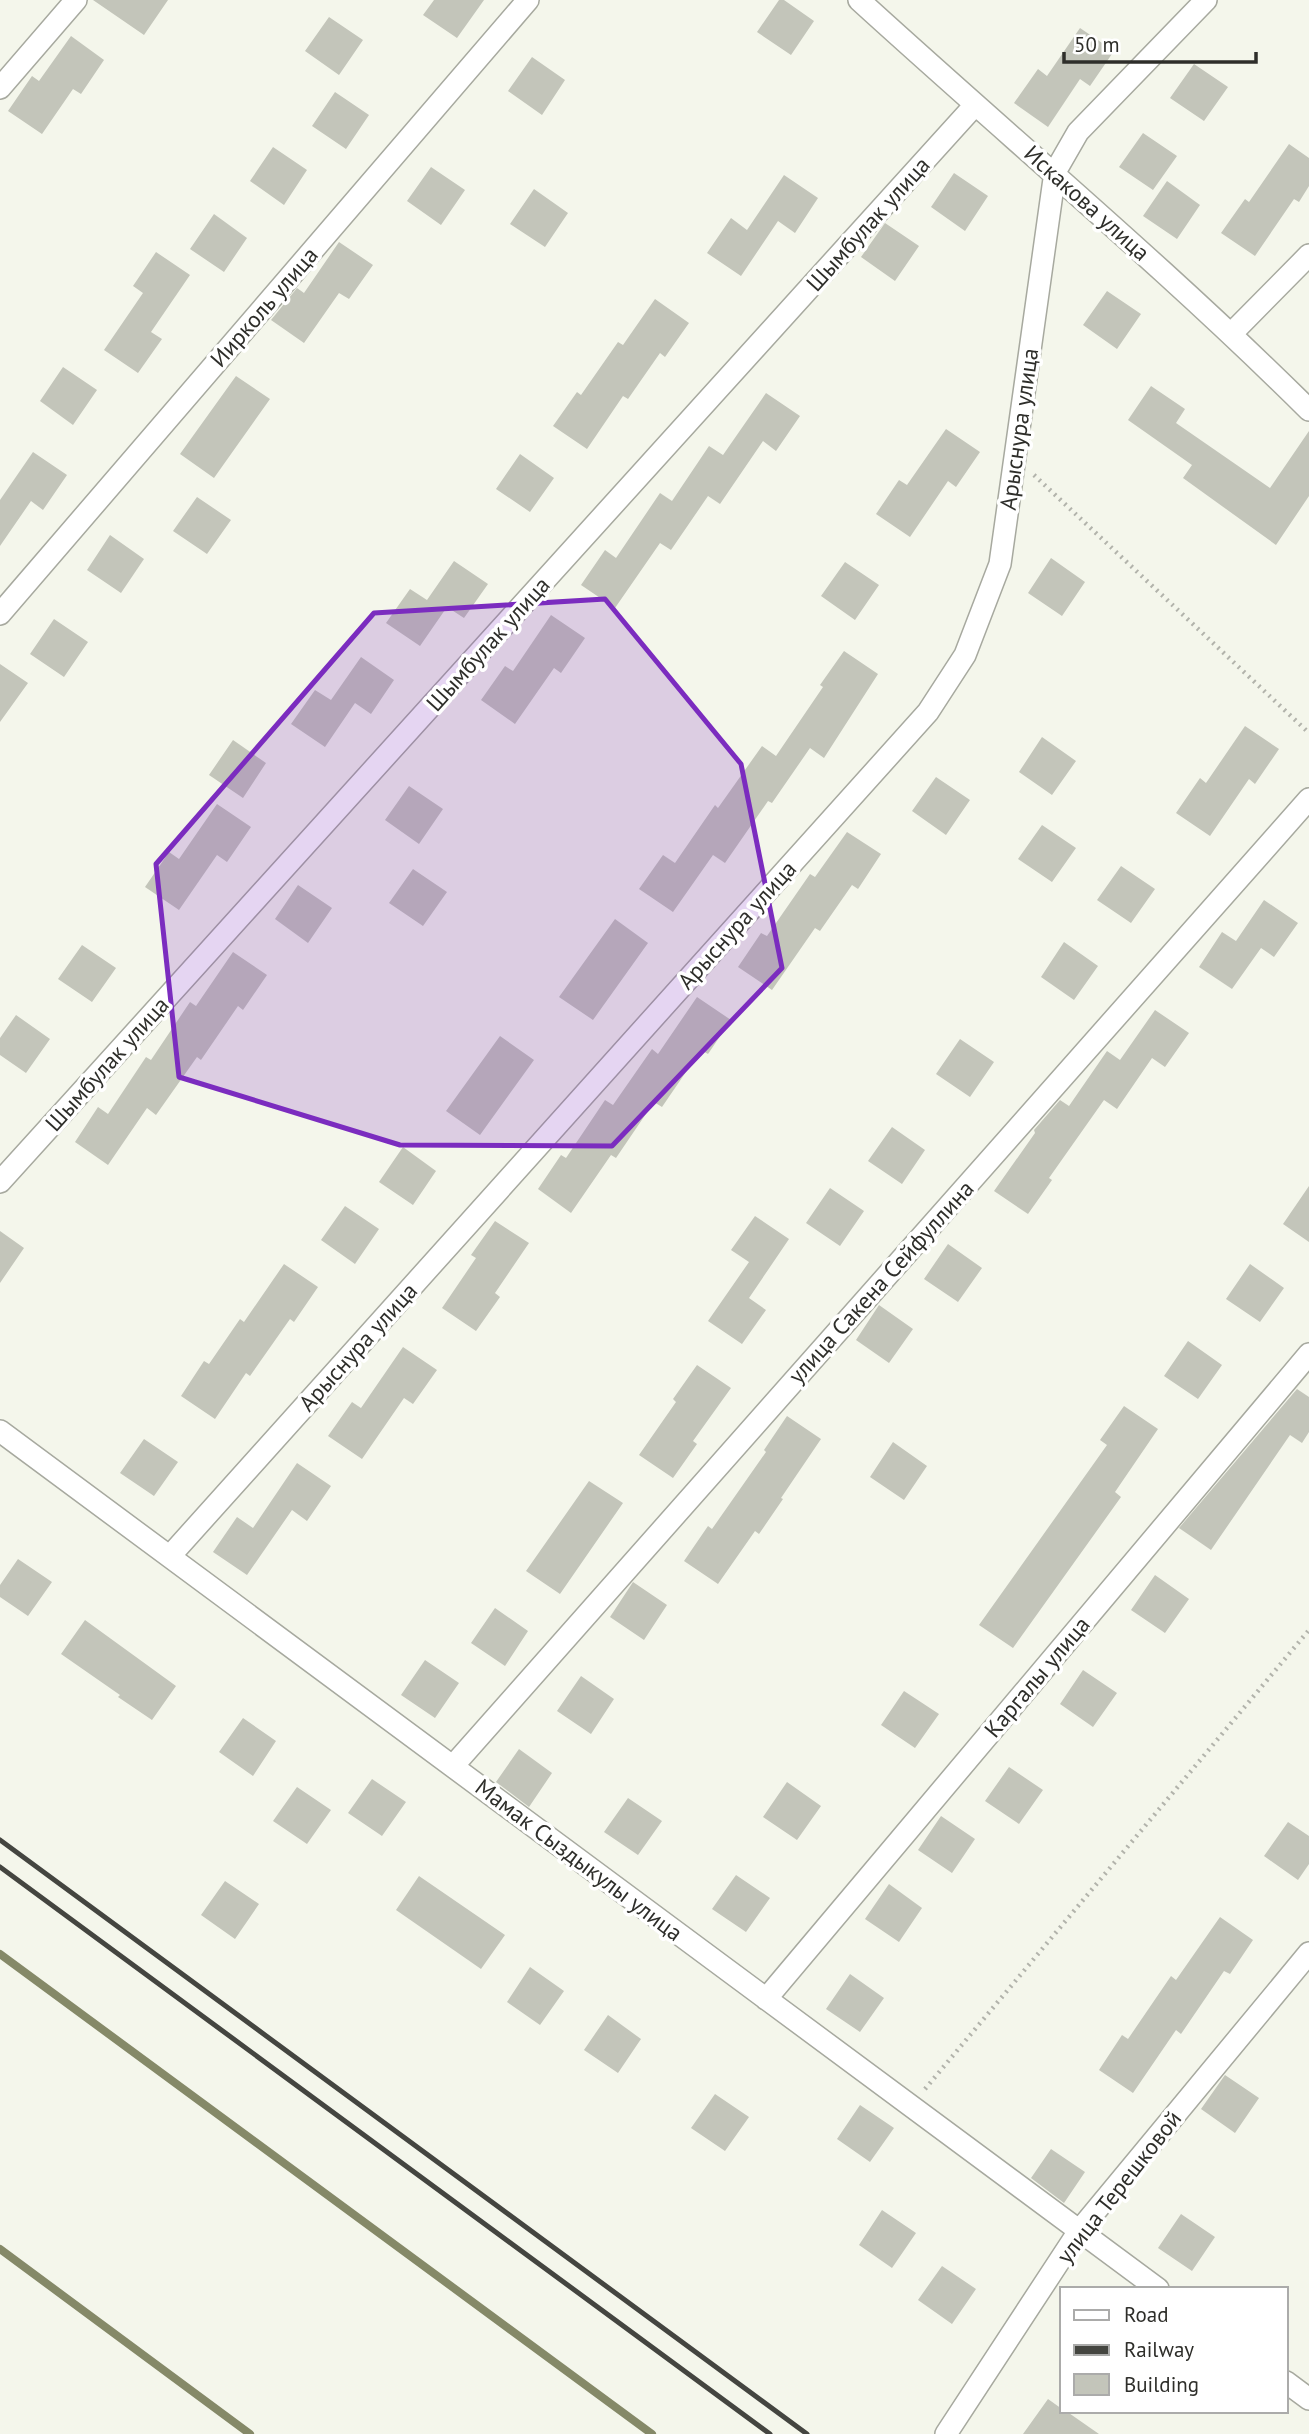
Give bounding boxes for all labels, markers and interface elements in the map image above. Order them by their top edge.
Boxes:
scale bar [1064,21,1256,65]
text: 50 m [1074,31,1120,58]
street label: Искакова улица [1019,139,1156,267]
street label: Шымбулак улица [800,150,936,297]
street label: Иирколь улица [204,241,324,373]
street label: Арыснура улица [993,346,1044,512]
street label: Шымбулак улица [420,570,556,717]
street label: Арыснура улица [671,854,802,995]
street label: Шымбулак улица [39,990,175,1137]
street label: улица Сакена Сейфуллина [782,1174,980,1389]
street label: Арыснура улица [292,1276,423,1417]
street label: Каргалы улица [978,1610,1096,1743]
street label: Мамак Сыздыкулы улица [470,1772,689,1947]
street label: улица Терешковой [1050,2104,1187,2269]
legend [1060,2287,1288,2413]
text: Road [1124,2301,1168,2328]
text: Railway [1124,2336,1194,2363]
text: Building [1124,2371,1199,2398]

